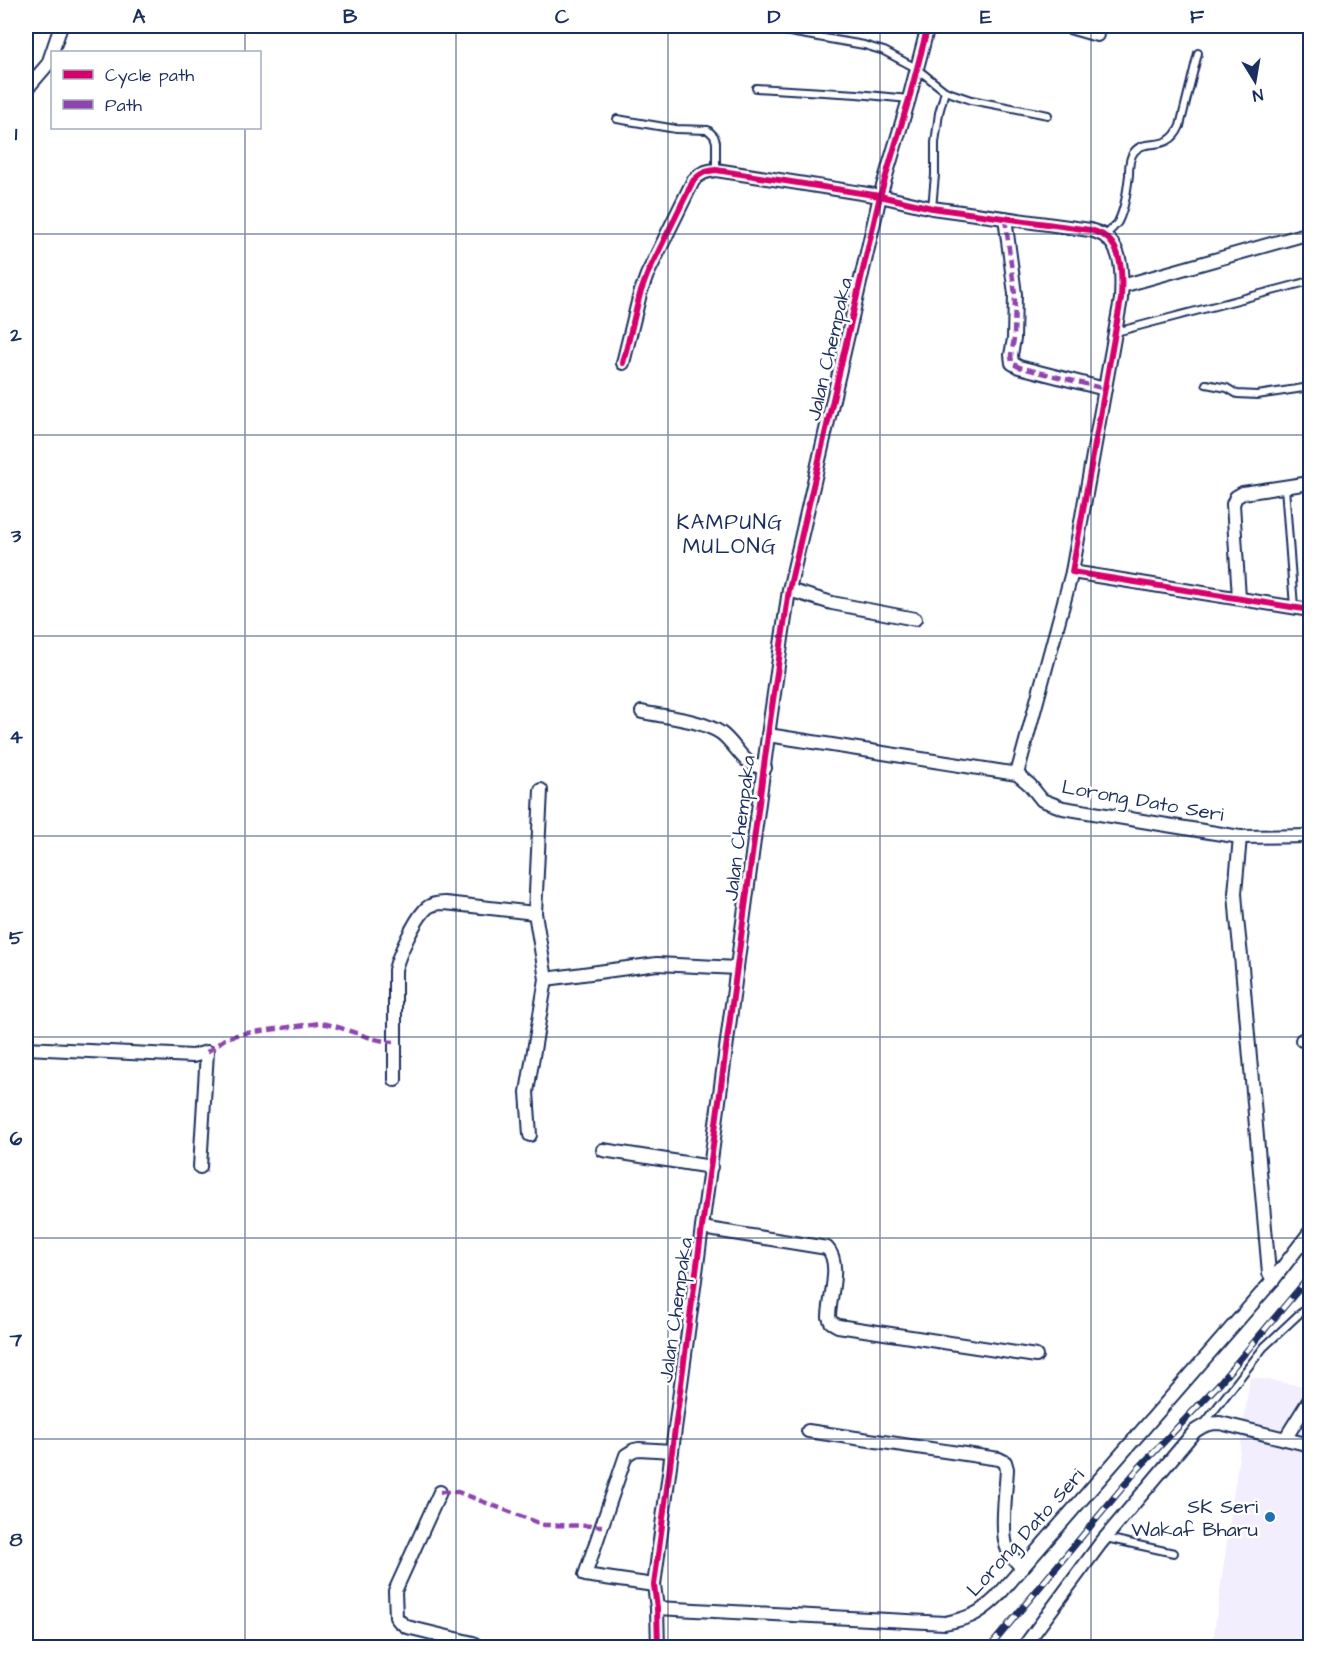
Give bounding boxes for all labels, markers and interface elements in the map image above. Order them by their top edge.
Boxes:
text: A [133,3,146,31]
text: B [343,3,358,31]
text: C [555,3,570,31]
text: D [768,3,781,31]
text: E [980,3,992,31]
text: F [1190,3,1205,31]
legend [51,51,261,129]
north arrow [1225,51,1285,111]
text: Cycle path [105,63,194,89]
text: N [1251,83,1265,106]
text: Path [105,93,142,118]
text: 1 [15,120,18,148]
street label: Jalan Chempaka [800,275,860,424]
text: 2 [9,321,22,349]
district label: KAMPUNG MULONG [677,508,783,561]
text: 3 [10,522,22,550]
text: 4 [9,723,23,751]
street label: Jalan Chempaka [717,754,763,902]
street label: Lorong Dato Seri [1059,773,1226,830]
text: 5 [9,924,24,952]
text: 6 [10,1125,23,1153]
street label: Jalan Chempaka [652,1236,700,1385]
text: 7 [9,1326,23,1354]
street label: Lorong Dato Seri [960,1462,1092,1604]
place label: SK Seri Wakaf Bharu [1131,1493,1258,1544]
marker: SK Seri Wakaf Bharu [1263,1510,1277,1524]
text: 8 [10,1526,23,1554]

